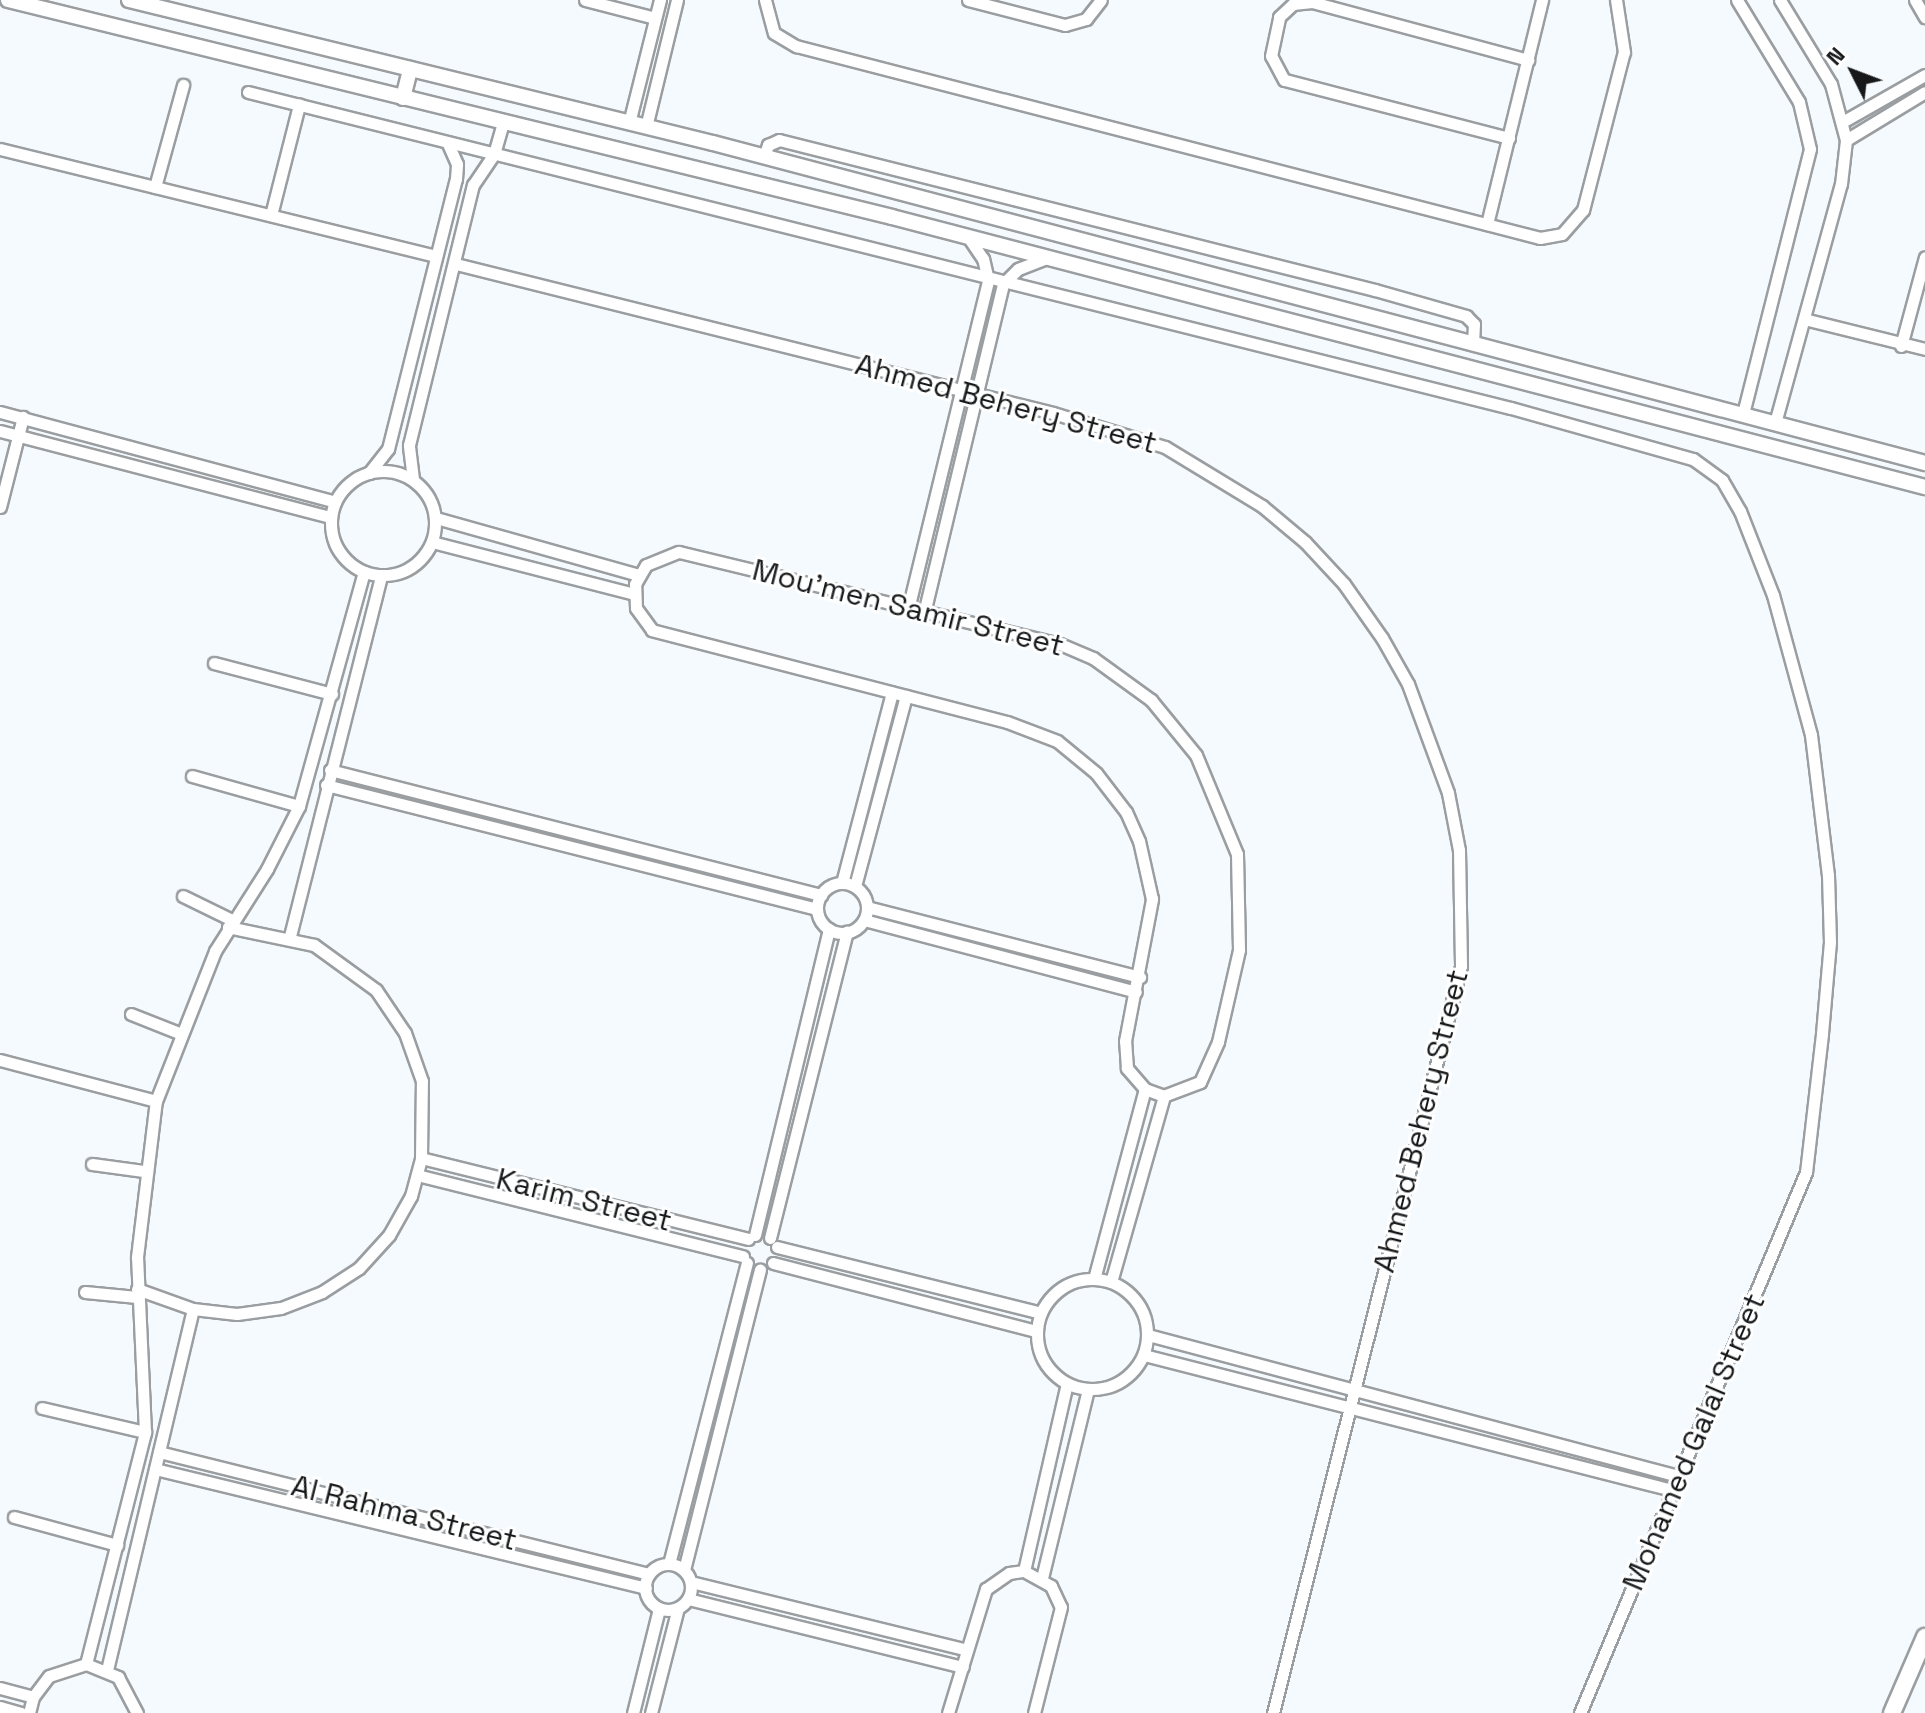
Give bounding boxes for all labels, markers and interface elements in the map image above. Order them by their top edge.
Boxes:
north arrow [1813,32,1893,112]
text: N [1820,41,1851,71]
street label: Ahmed Behery Street [851,346,1161,462]
street label: Mou'men Samir Street [749,552,1067,664]
street label: Ahmed Behery Street [1366,966,1476,1276]
street label: Karim Street [493,1161,675,1239]
street label: Mohamed Galal Street [1615,1288,1773,1596]
street label: Al Rahma Street [288,1468,520,1558]

